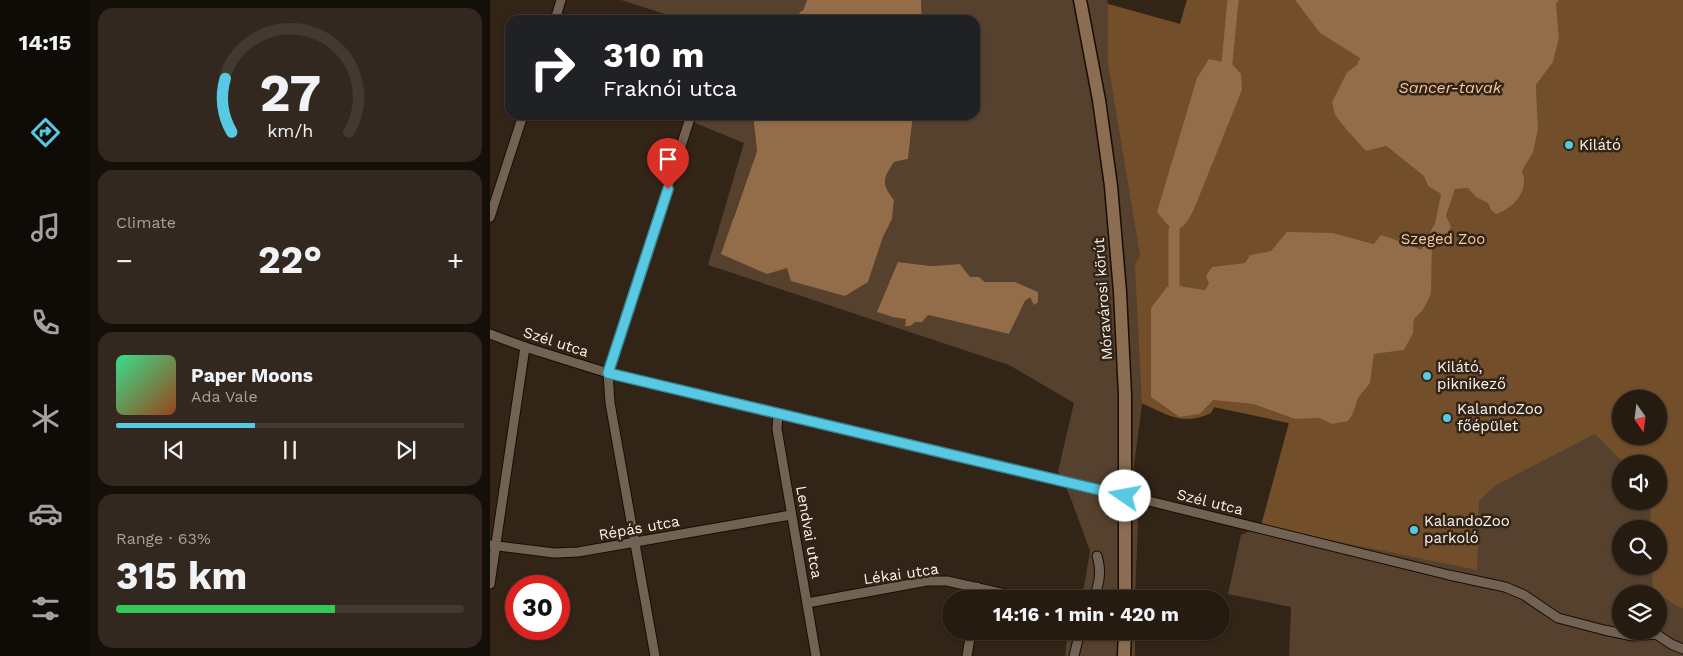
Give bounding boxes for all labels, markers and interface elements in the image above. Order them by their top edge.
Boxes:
text: 14:15 [19,30,71,55]
text: 310 m [603,34,704,76]
icon: right [520,35,585,100]
text: 27 [259,63,321,124]
text: Fraknói utca [603,76,737,101]
water label: Sancer-tavak [1398,78,1503,97]
icon: directions [28,115,63,150]
text: km/h [267,120,313,141]
place label: Kilátó [1579,136,1621,154]
pin [647,138,689,189]
marker: Kilátó [1563,139,1575,151]
icon: arrive [654,145,682,173]
icon: music [28,210,63,245]
text: Climate [116,213,176,232]
park label: Szeged Zoo [1401,230,1485,248]
street label: Móravárosi körút [1090,236,1116,361]
text: 22° [258,238,322,282]
text: − [116,244,133,277]
text: + [447,244,464,277]
icon: phone [28,305,63,340]
street label: Szél utca [521,323,591,361]
place label: Kilátó, piknikező [1437,358,1506,393]
text: Paper Moons [191,364,313,387]
marker: Kilátó, piknikező [1421,370,1433,382]
text: Ada Vale [191,387,258,406]
north arrow [1612,390,1668,445]
map controls [1612,390,1667,640]
place label: KalandoZoo főépület [1457,400,1543,435]
icon: climate [28,401,63,436]
marker: KalandoZoo főépület [1441,412,1453,424]
icon: previous [160,436,188,464]
icon: pause [276,436,304,464]
icon: next [392,436,420,464]
button: sound [1612,455,1667,510]
position arrow [1098,469,1150,521]
street label: Lendvai utca [792,484,826,580]
street label: Szél utca [1175,485,1246,519]
icon: car [28,496,63,531]
street label: Répás utca [597,512,681,544]
place label: KalandoZoo parkoló [1424,512,1510,547]
button: search [1612,520,1667,575]
marker: KalandoZoo parkoló [1408,524,1420,536]
text: Range · 63% [116,529,211,548]
text: 315 km [116,554,247,598]
street label: Lékai utca [862,560,940,588]
speed limit sign: 30 [505,575,570,640]
button: layers [1612,585,1667,640]
icon: filters [28,591,63,626]
text: 14:16 · 1 min · 420 m [993,603,1179,626]

